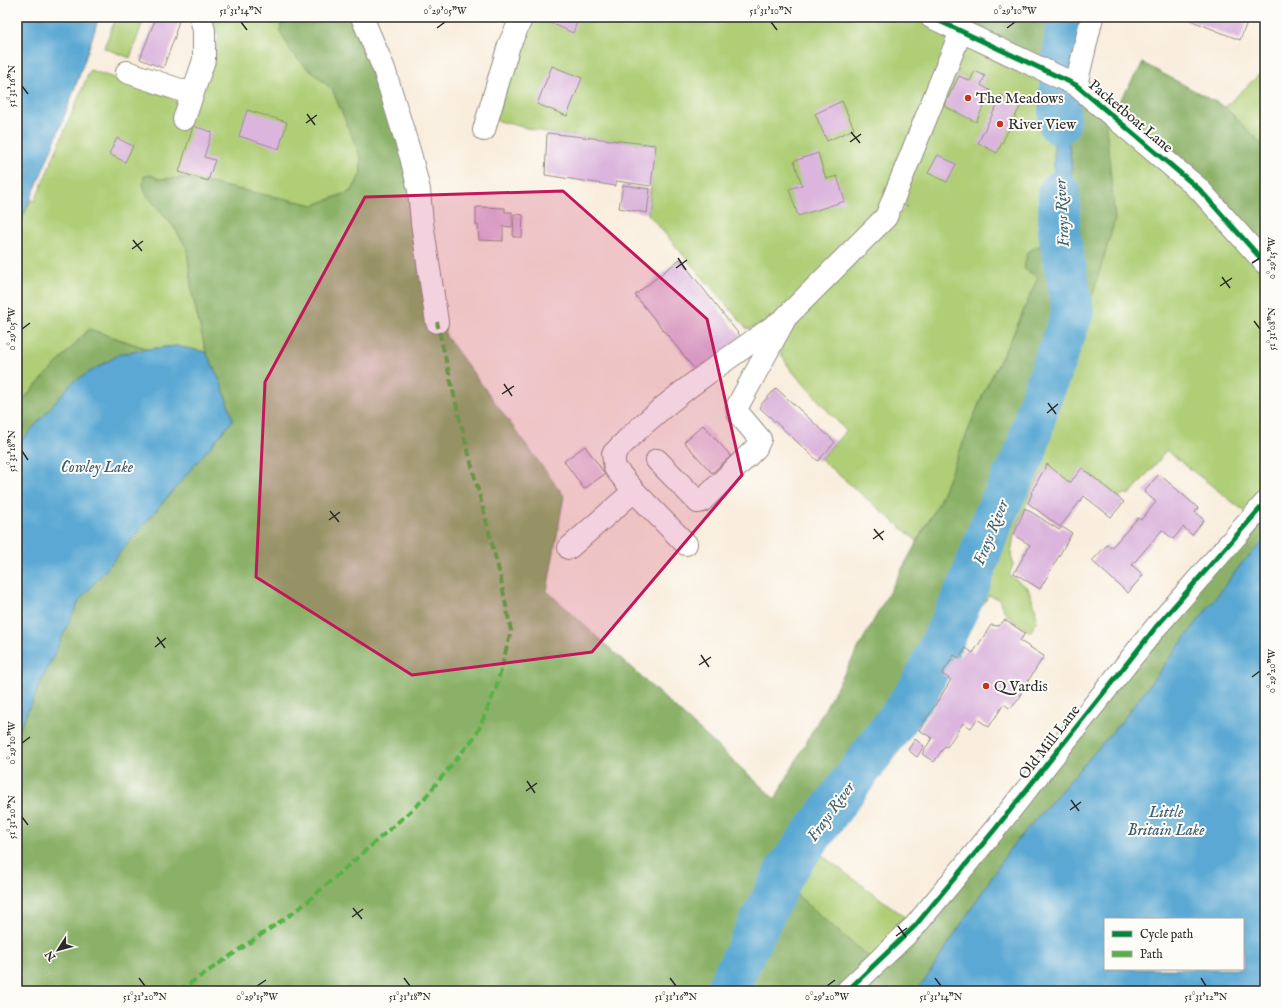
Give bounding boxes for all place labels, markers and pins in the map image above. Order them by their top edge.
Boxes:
place label: The Meadows [976,89,1063,108]
marker: The Meadows [963,93,973,103]
place label: River View [1008,115,1077,134]
marker: River View [995,119,1005,129]
place label: Q Vardis [994,677,1048,696]
marker: Q Vardis [981,681,991,691]

